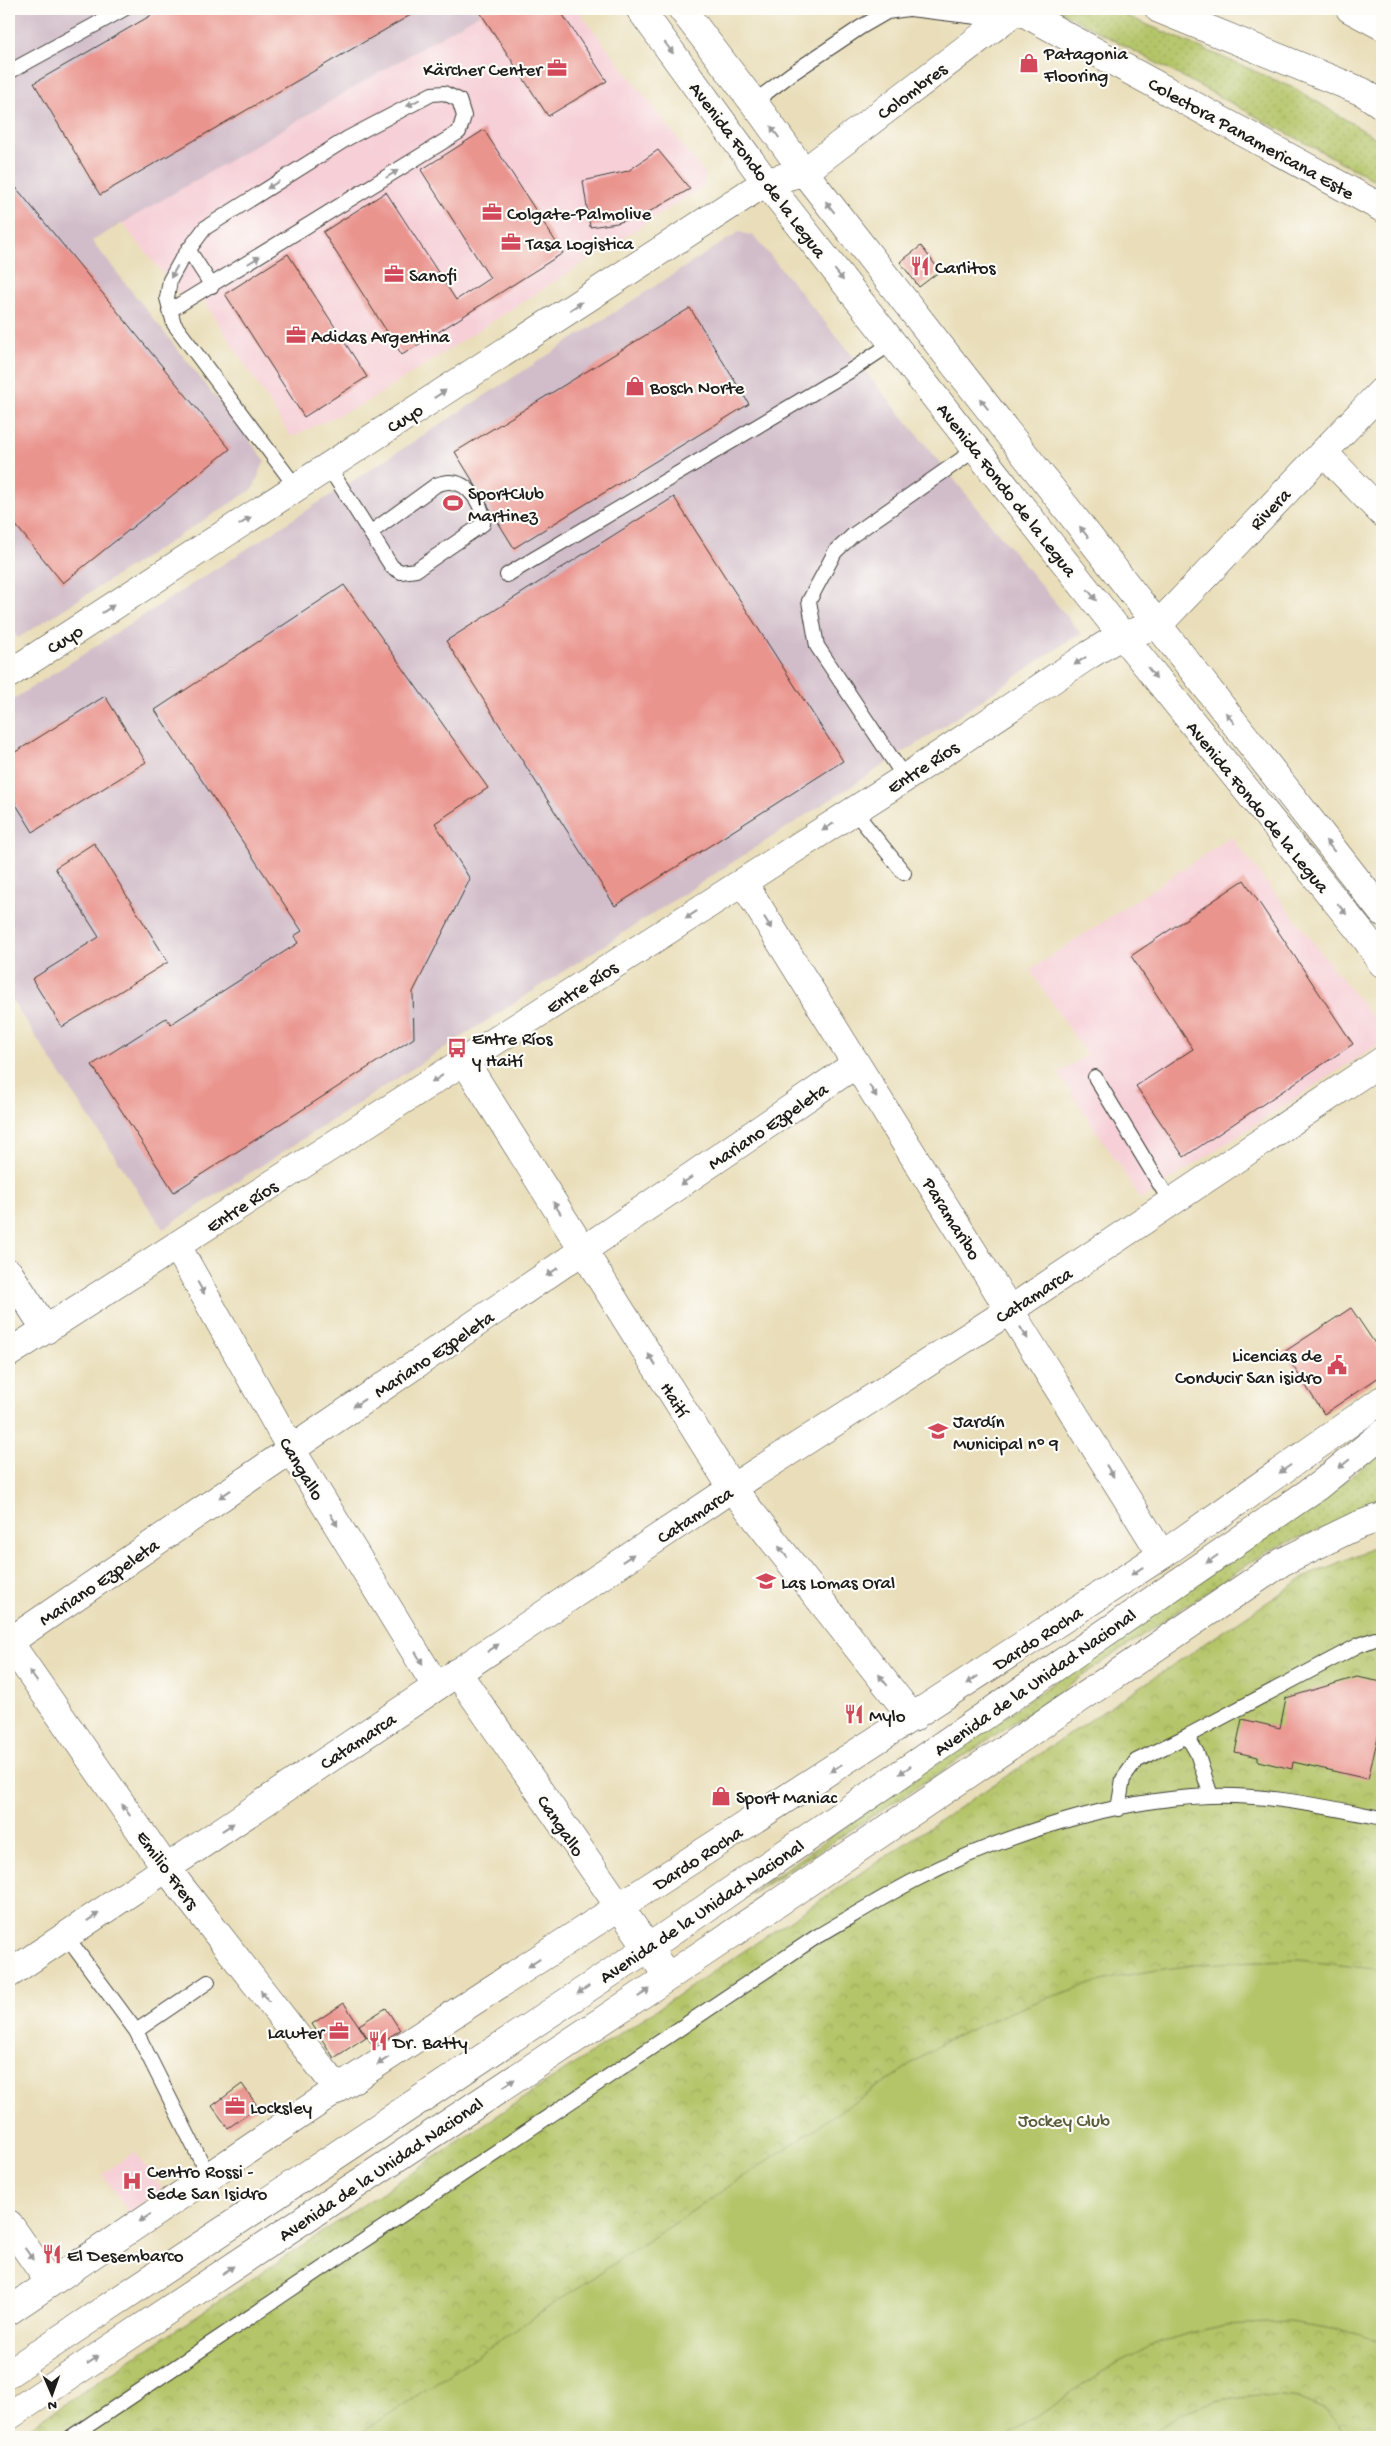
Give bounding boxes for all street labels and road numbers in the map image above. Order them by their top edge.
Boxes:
street label: Colombres [874,59,953,126]
street label: Colectora Panamericana Este [1143,74,1358,207]
street label: Avenida Fondo de la Legua [682,79,831,265]
street label: Cuyo [384,400,428,440]
street label: Avenida Fondo de la Legua [930,400,1081,584]
street label: Rivera [1246,484,1298,536]
street label: Cuyo [44,621,88,661]
street label: Avenida Fondo de la Legua [1180,718,1334,900]
street label: Entre Ríos [884,737,965,801]
street label: Entre Ríos [543,957,624,1021]
street label: Mariano Ezpeleta [704,1078,835,1177]
street label: Paramaribo [915,1173,985,1266]
street label: Entre Ríos [203,1176,284,1240]
street label: Catamarca [992,1263,1079,1330]
street label: Mariano Ezpeleta [370,1306,501,1405]
street label: Haití [653,1379,693,1424]
street label: Cangallo [272,1434,328,1506]
street label: Catamarca [653,1482,740,1551]
street label: Mariano Ezpeleta [35,1534,166,1633]
street label: Dardo Rocha [988,1602,1089,1678]
street label: Avenida de la Unidad Nacional [930,1605,1142,1763]
street label: Catamarca [316,1708,403,1777]
street label: Cangallo [530,1792,588,1862]
street label: Dardo Rocha [648,1822,749,1898]
street label: Emilio Frers [130,1827,203,1916]
street label: Avenida de la Unidad Nacional [596,1836,810,1990]
street label: Avenida de la Unidad Nacional [275,2094,489,2248]

